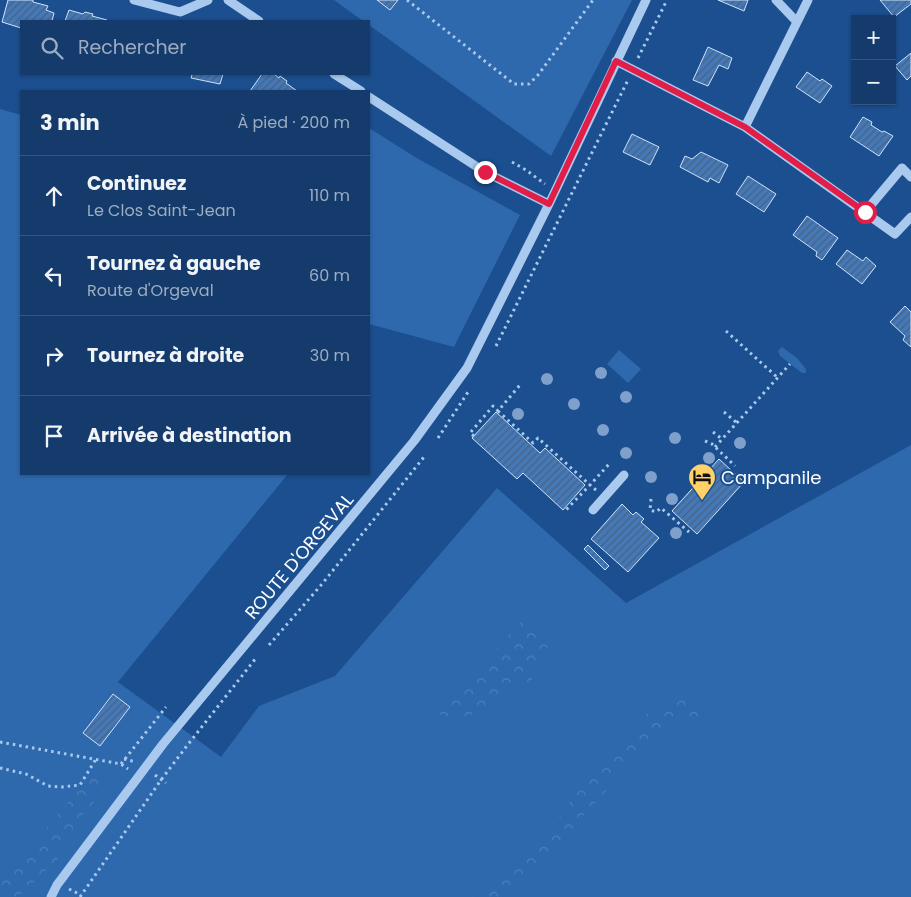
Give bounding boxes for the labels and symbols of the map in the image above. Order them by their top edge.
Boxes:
route end [474,161,497,184]
route start [854,201,877,224]
hotel icon: Campanile [687,462,717,501]
place label: Campanile [721,465,821,490]
street label: ROUTE D'ORGEVAL [239,488,359,624]

